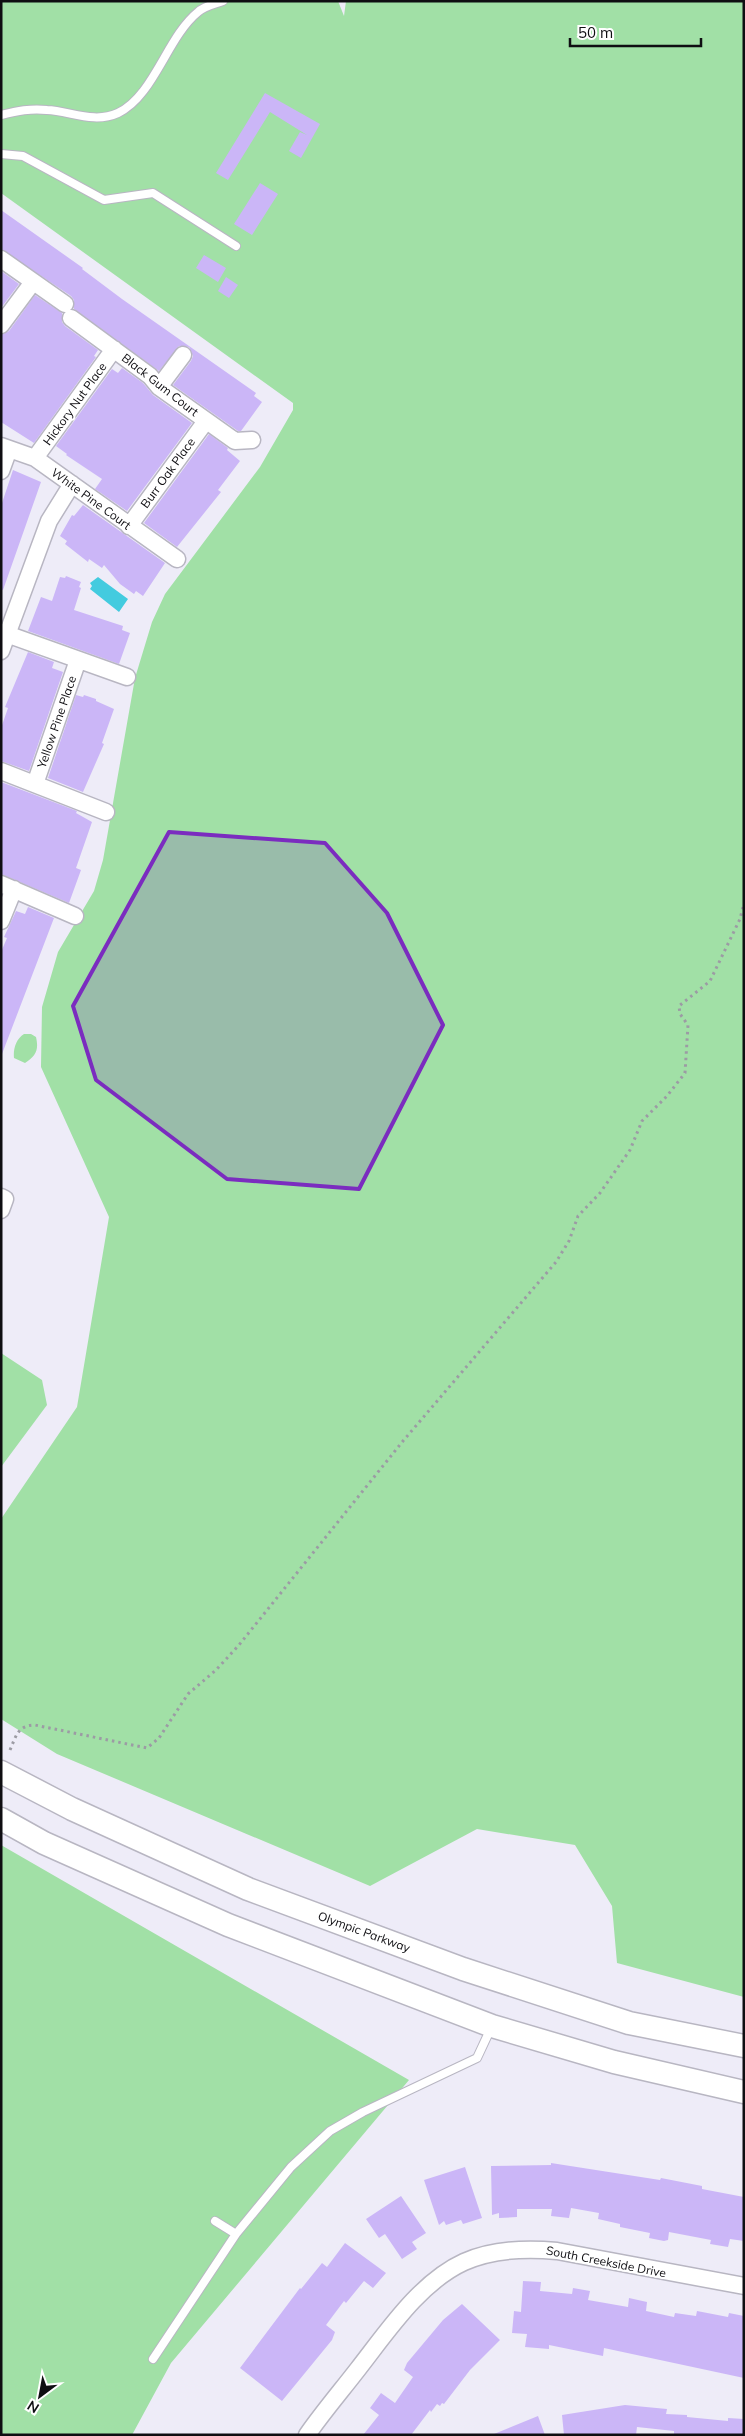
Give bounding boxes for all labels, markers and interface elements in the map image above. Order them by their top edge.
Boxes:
scale bar [570,15,701,47]
text: 50 m [578,23,613,42]
street label: Black Gum Court [119,350,202,419]
street label: Hickory Nut Place [40,359,110,448]
street label: Burr Oak Place [137,435,198,511]
street label: White Pine Court [49,465,134,533]
street label: Yellow Pine Place [33,674,79,771]
street label: Olympic Parkway [316,1908,413,1955]
street label: South Creekside Drive [545,2243,667,2281]
north arrow [15,2371,65,2421]
text: N [24,2397,42,2417]

